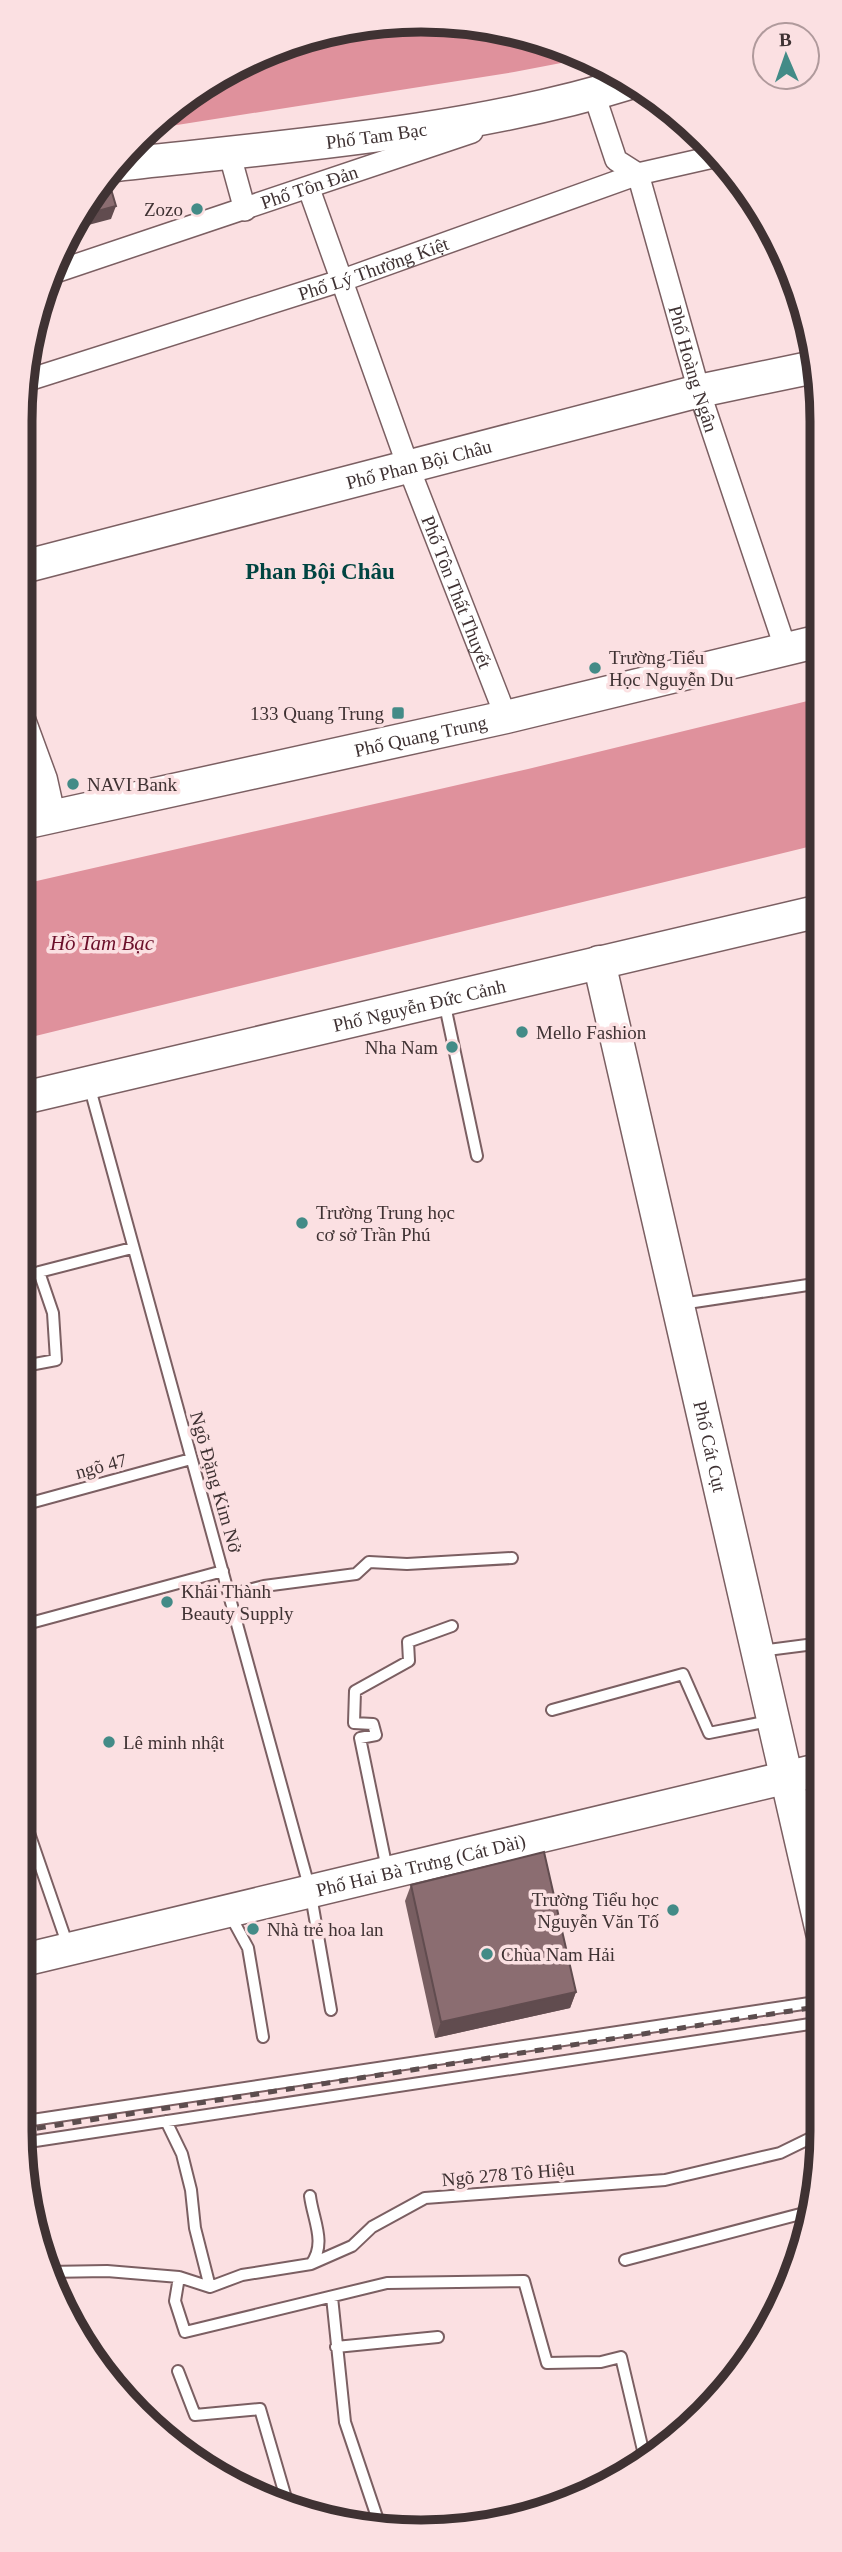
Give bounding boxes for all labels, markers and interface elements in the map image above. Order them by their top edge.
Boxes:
north arrow [751,21,821,91]
text: B [779,29,792,50]
street label: Phố Tam Bạc [325,118,428,152]
street label: Phố Tôn Đản [258,161,361,213]
place label: Zozo [144,199,183,220]
marker: Zozo [189,201,205,217]
street label: Phố Lý Thường Kiệt [295,232,452,304]
street label: Phố Hoàng Ngân [665,303,723,435]
street label: Phố Phan Bội Châu [344,435,494,493]
street label: Phố Tôn Thất Thuyết [418,512,497,672]
district label: Phan Bội Châu [245,559,395,584]
place label: Trường Tiểu Học Nguyễn Du [609,647,734,690]
marker: Trường Tiểu Học Nguyễn Du [587,660,603,676]
place label: 133 Quang Trung [250,703,384,724]
marker: 133 Quang Trung [390,705,406,721]
street label: Phố Quang Trung [352,711,489,761]
place label: NAVI Bank [87,774,177,795]
marker: NAVI Bank [65,776,81,792]
water label: Hồ Tam Bạc [49,931,155,955]
street label: Phố Nguyễn Đức Cảnh [331,975,508,1035]
place label: Mello Fashion [536,1022,647,1043]
marker: Mello Fashion [514,1024,530,1040]
place label: Nha Nam [365,1037,438,1058]
marker: Nha Nam [444,1039,460,1055]
place label: Trường Trung học cơ sở Trần Phú [316,1202,455,1245]
marker: Trường Trung học cơ sở Trần Phú [294,1215,310,1231]
street label: Phố Cát Cụt [690,1399,731,1495]
street label: Ngõ Đặng Kim Nở [186,1409,246,1556]
street label: ngõ 47 [73,1449,129,1483]
place label: Khải Thành Beauty Supply [181,1581,294,1624]
marker: Khải Thành Beauty Supply [159,1594,175,1610]
place label: Lê minh nhật [123,1732,225,1753]
marker: Lê minh nhật [101,1734,117,1750]
street label: Phố Hai Bà Trưng (Cát Dài) [314,1830,528,1900]
place label: Trường Tiểu học Nguyễn Văn Tố [532,1889,659,1932]
marker: Trường Tiểu học Nguyễn Văn Tố [665,1902,681,1918]
place label: Nhà trẻ hoa lan [267,1919,384,1940]
marker: Nhà trẻ hoa lan [245,1921,261,1937]
place label: Chùa Nam Hải [501,1944,615,1965]
marker: Chùa Nam Hải [479,1946,495,1962]
street label: Ngõ 278 Tô Hiệu [441,2158,576,2190]

